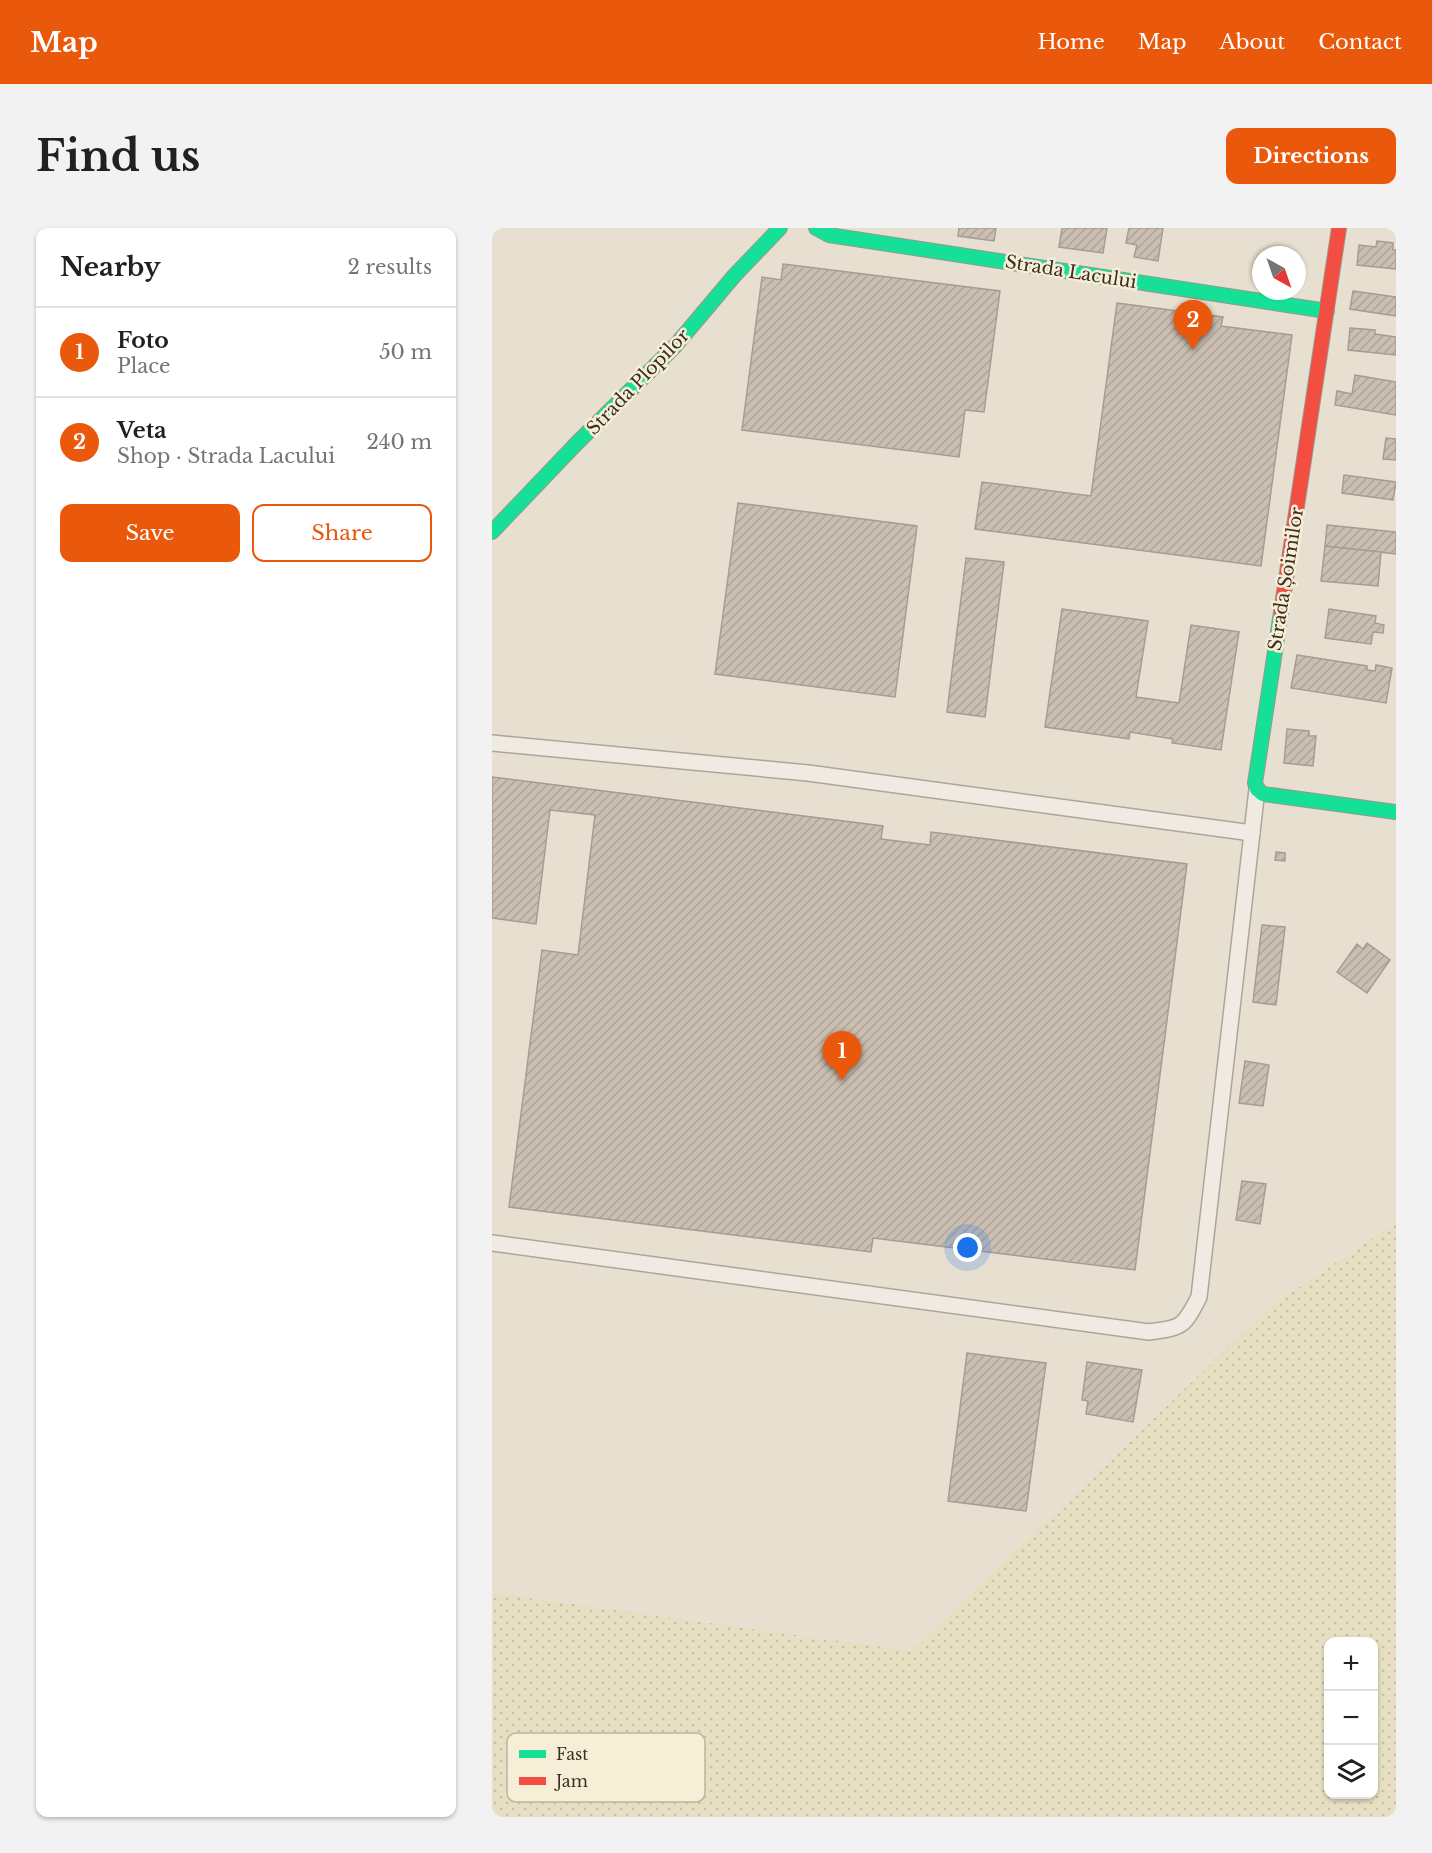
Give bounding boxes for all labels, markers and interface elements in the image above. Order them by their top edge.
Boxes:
text: Map [30,25,98,60]
text: Home [1038,29,1105,55]
text: Map [1138,29,1186,55]
text: About [1219,29,1285,55]
text: Contact [1318,29,1402,55]
button: Directions [1226,128,1396,184]
text: Find us [36,130,200,182]
north arrow [1252,246,1306,300]
text: Nearby [60,251,161,283]
street label: Strada Lacului [1004,251,1138,293]
text: 2 results [348,255,432,279]
pin: 2 [1174,300,1212,350]
street label: Strada Plopilor [582,324,694,439]
text: Foto [117,327,169,354]
text: 1 [75,340,84,364]
text: 50 m [379,340,432,364]
text: Place [117,354,171,378]
text: Veta [117,417,167,444]
text: 2 [73,430,86,454]
text: 240 m [367,430,432,454]
text: Shop · Strada Lacului [117,444,335,468]
button: Save [60,504,240,562]
button: Share [252,504,432,562]
street label: Strada Șoimilor [1264,505,1308,652]
pin: 1 [822,1032,862,1081]
your location [953,1233,982,1262]
map controls [1324,1637,1378,1799]
button: + [1324,1637,1378,1691]
button: − [1324,1691,1378,1745]
legend [507,1733,705,1802]
text: Fast [556,1744,588,1764]
button: layers [1324,1745,1378,1799]
text: Jam [554,1771,588,1791]

